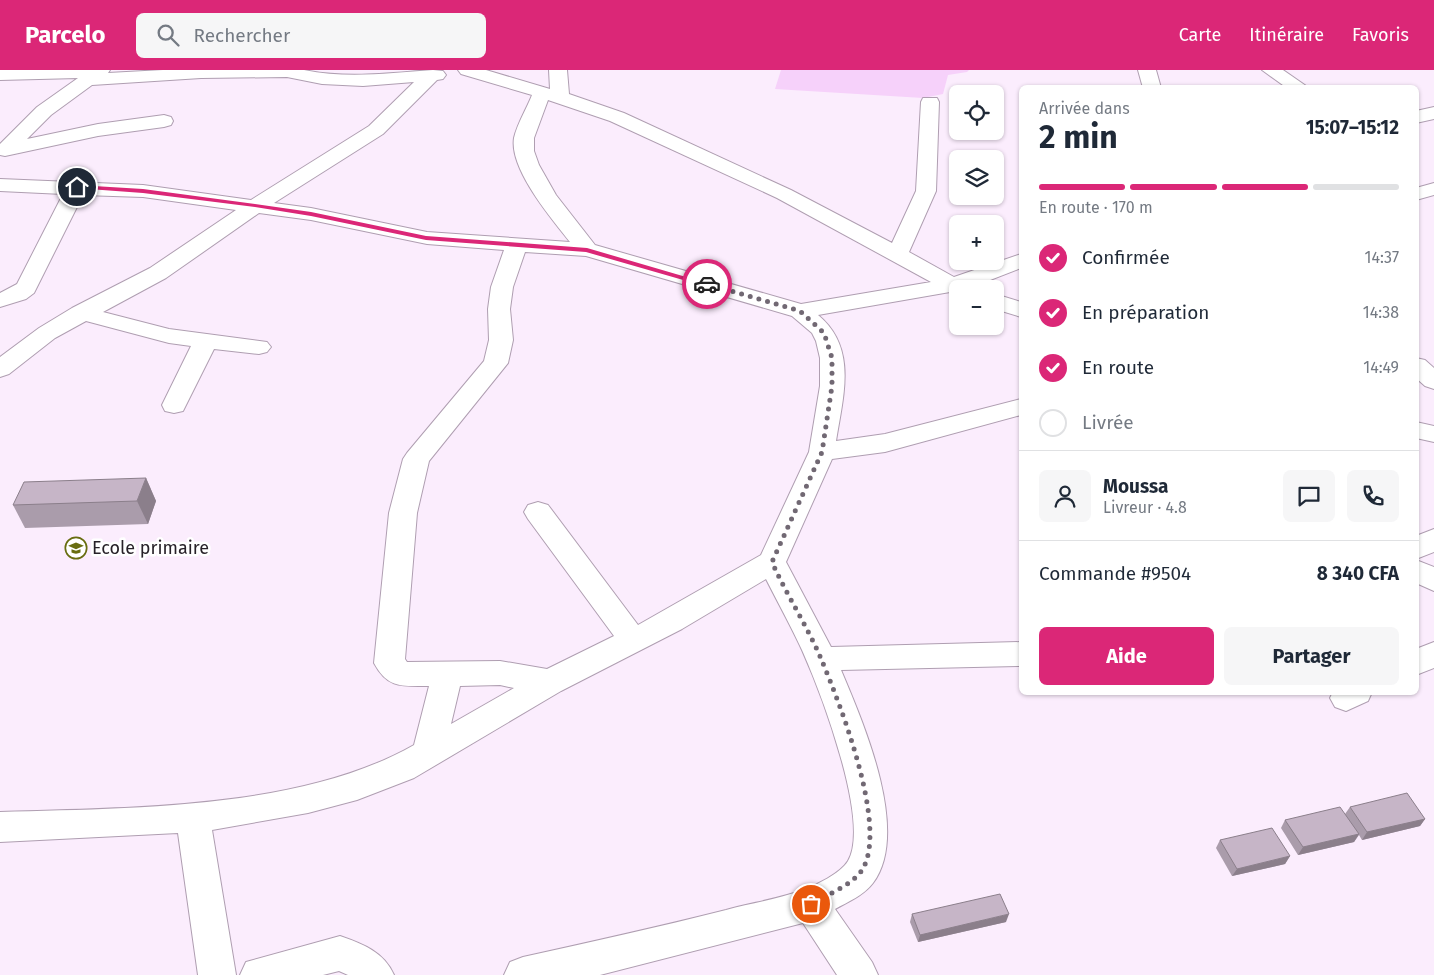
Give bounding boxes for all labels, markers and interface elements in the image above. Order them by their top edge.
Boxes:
search box [136,13,486,58]
text: Parcelo [25,21,106,49]
icon: search [154,21,182,49]
text: Rechercher [194,24,290,47]
text: Carte [1179,24,1221,46]
text: Itinéraire [1249,24,1324,46]
text: Favoris [1352,24,1409,46]
map controls [949,85,1004,335]
button: locate [949,85,1004,140]
text: Arrivée dans [1039,99,1130,118]
text: 15:07–15:12 [1306,116,1399,139]
text: 2 min [1039,118,1118,156]
button: layers [949,150,1004,205]
pin [56,166,98,208]
icon: home [63,173,91,201]
text: En route · 170 m [1039,198,1153,217]
button: + [949,215,1004,270]
icon: check [1039,244,1067,272]
text: Confirmée [1082,246,1170,269]
text: 14:37 [1365,248,1399,267]
courier [682,259,732,309]
icon: car [693,270,721,298]
button: − [949,280,1004,335]
icon: check [1039,299,1067,327]
text: En préparation [1082,301,1209,324]
text: 14:38 [1363,303,1399,322]
icon: check [1039,354,1067,382]
text: En route [1082,356,1154,379]
text: 14:49 [1363,358,1399,377]
text: Livrée [1082,411,1134,434]
button: person [1039,470,1091,522]
button: chat [1283,470,1335,522]
button: phone [1347,470,1399,522]
text: Moussa [1103,475,1168,498]
text: Livreur · 4.8 [1103,498,1187,517]
school or university icon: Ecole primaire [64,536,88,560]
place label: Ecole primaire [92,537,209,559]
text: Commande #9504 [1039,562,1191,585]
text: 8 340 CFA [1317,562,1399,585]
button: Aide [1039,627,1214,685]
button: Partager [1224,627,1399,685]
pin [790,883,832,925]
icon: bag [797,890,825,918]

